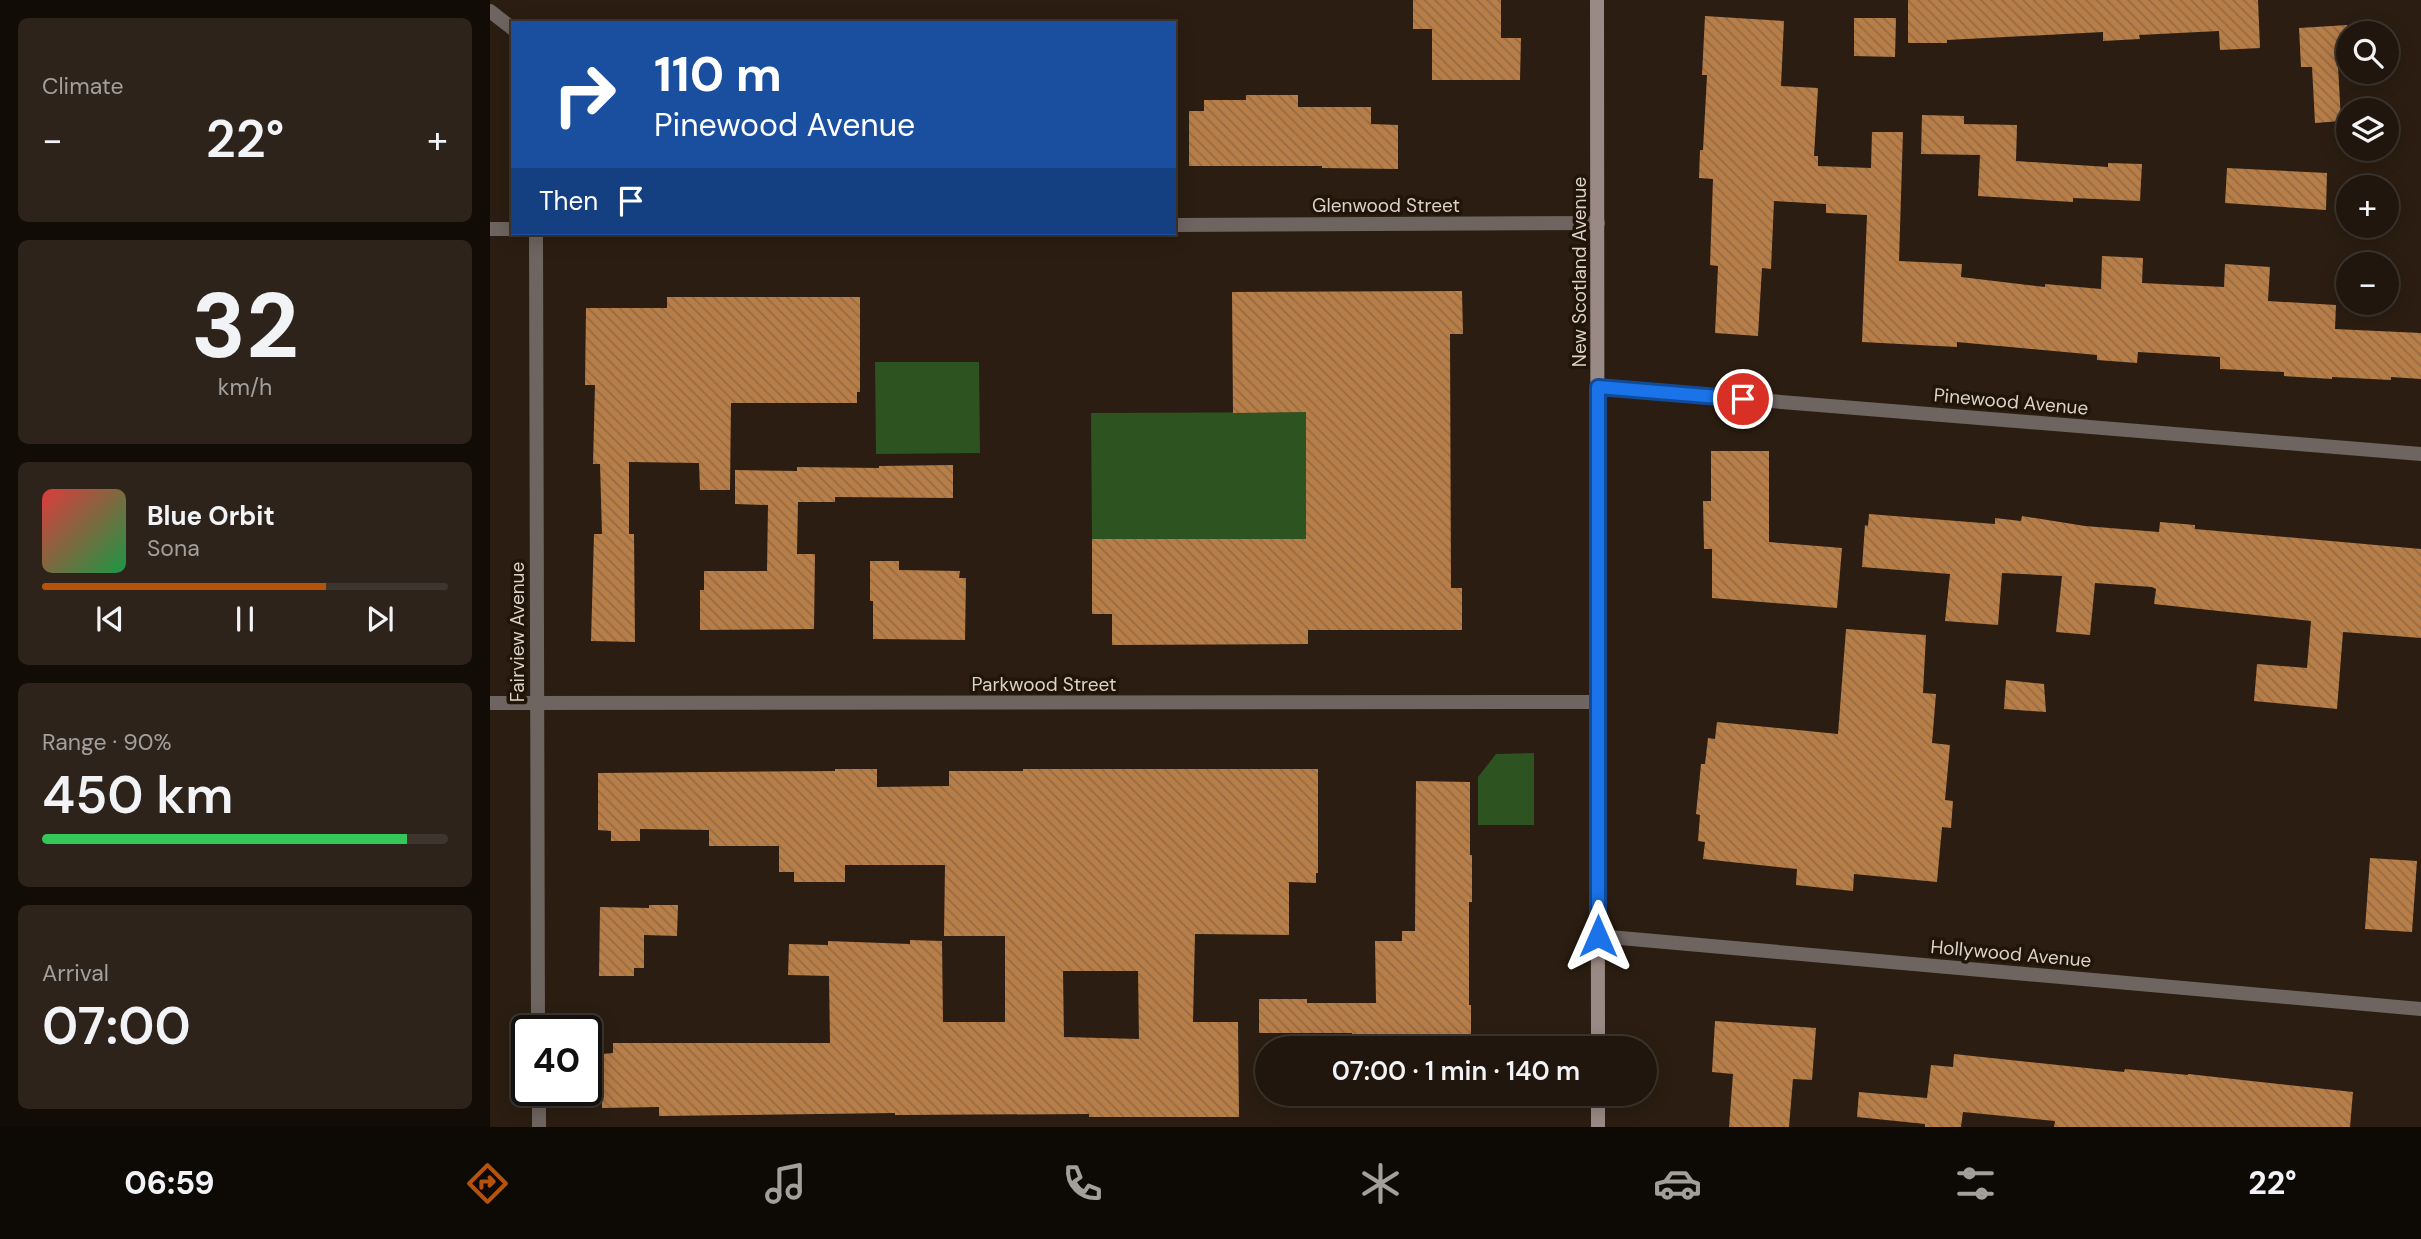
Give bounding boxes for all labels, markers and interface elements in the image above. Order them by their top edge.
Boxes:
map controls [2336,21,2399,315]
button: search [2336,21,2399,84]
text: 110 m [654,42,782,106]
icon: right [539,49,630,140]
text: Climate [42,71,124,101]
button: layers [2336,98,2399,161]
text: Pinewood Avenue [654,104,915,146]
text: 22° [206,105,284,173]
text: − [42,115,63,165]
text: + [427,115,448,165]
button: + [2336,175,2399,238]
street label: New Scotland Avenue [1567,177,1592,367]
icon: arrive [612,182,650,220]
text: Then [539,184,598,218]
street label: Glenwood Street [1312,193,1460,218]
button: − [2336,252,2399,315]
text: 32 [191,267,299,385]
pin [1713,369,1773,429]
text: km/h [218,372,272,402]
icon: arrive [1724,380,1762,418]
street label: Pinewood Avenue [1933,382,2089,421]
text: Blue Orbit [147,499,275,533]
text: Sona [147,533,200,563]
street label: Fairview Avenue [505,562,530,702]
icon: previous [91,600,129,638]
icon: pause [226,600,264,638]
icon: next [361,600,399,638]
street label: Parkwood Street [971,672,1117,697]
text: Range · 90% [42,727,172,757]
text: 450 km [42,761,233,829]
position arrow [1561,899,1635,973]
street label: Hollywood Avenue [1929,934,2092,973]
text: Arrival [42,958,109,988]
text: 07:00 [42,992,191,1060]
speed limit sign: 40 [511,1015,602,1106]
text: 07:00 · 1 min · 140 m [1332,1054,1580,1088]
icon: directions [463,1159,512,1208]
icon: music [761,1159,810,1208]
icon: phone [1058,1159,1107,1208]
icon: climate [1356,1159,1405,1208]
icon: car [1653,1159,1702,1208]
icon: filters [1951,1159,2000,1208]
text: 06:59 [124,1162,215,1204]
text: 22° [2248,1162,2297,1204]

